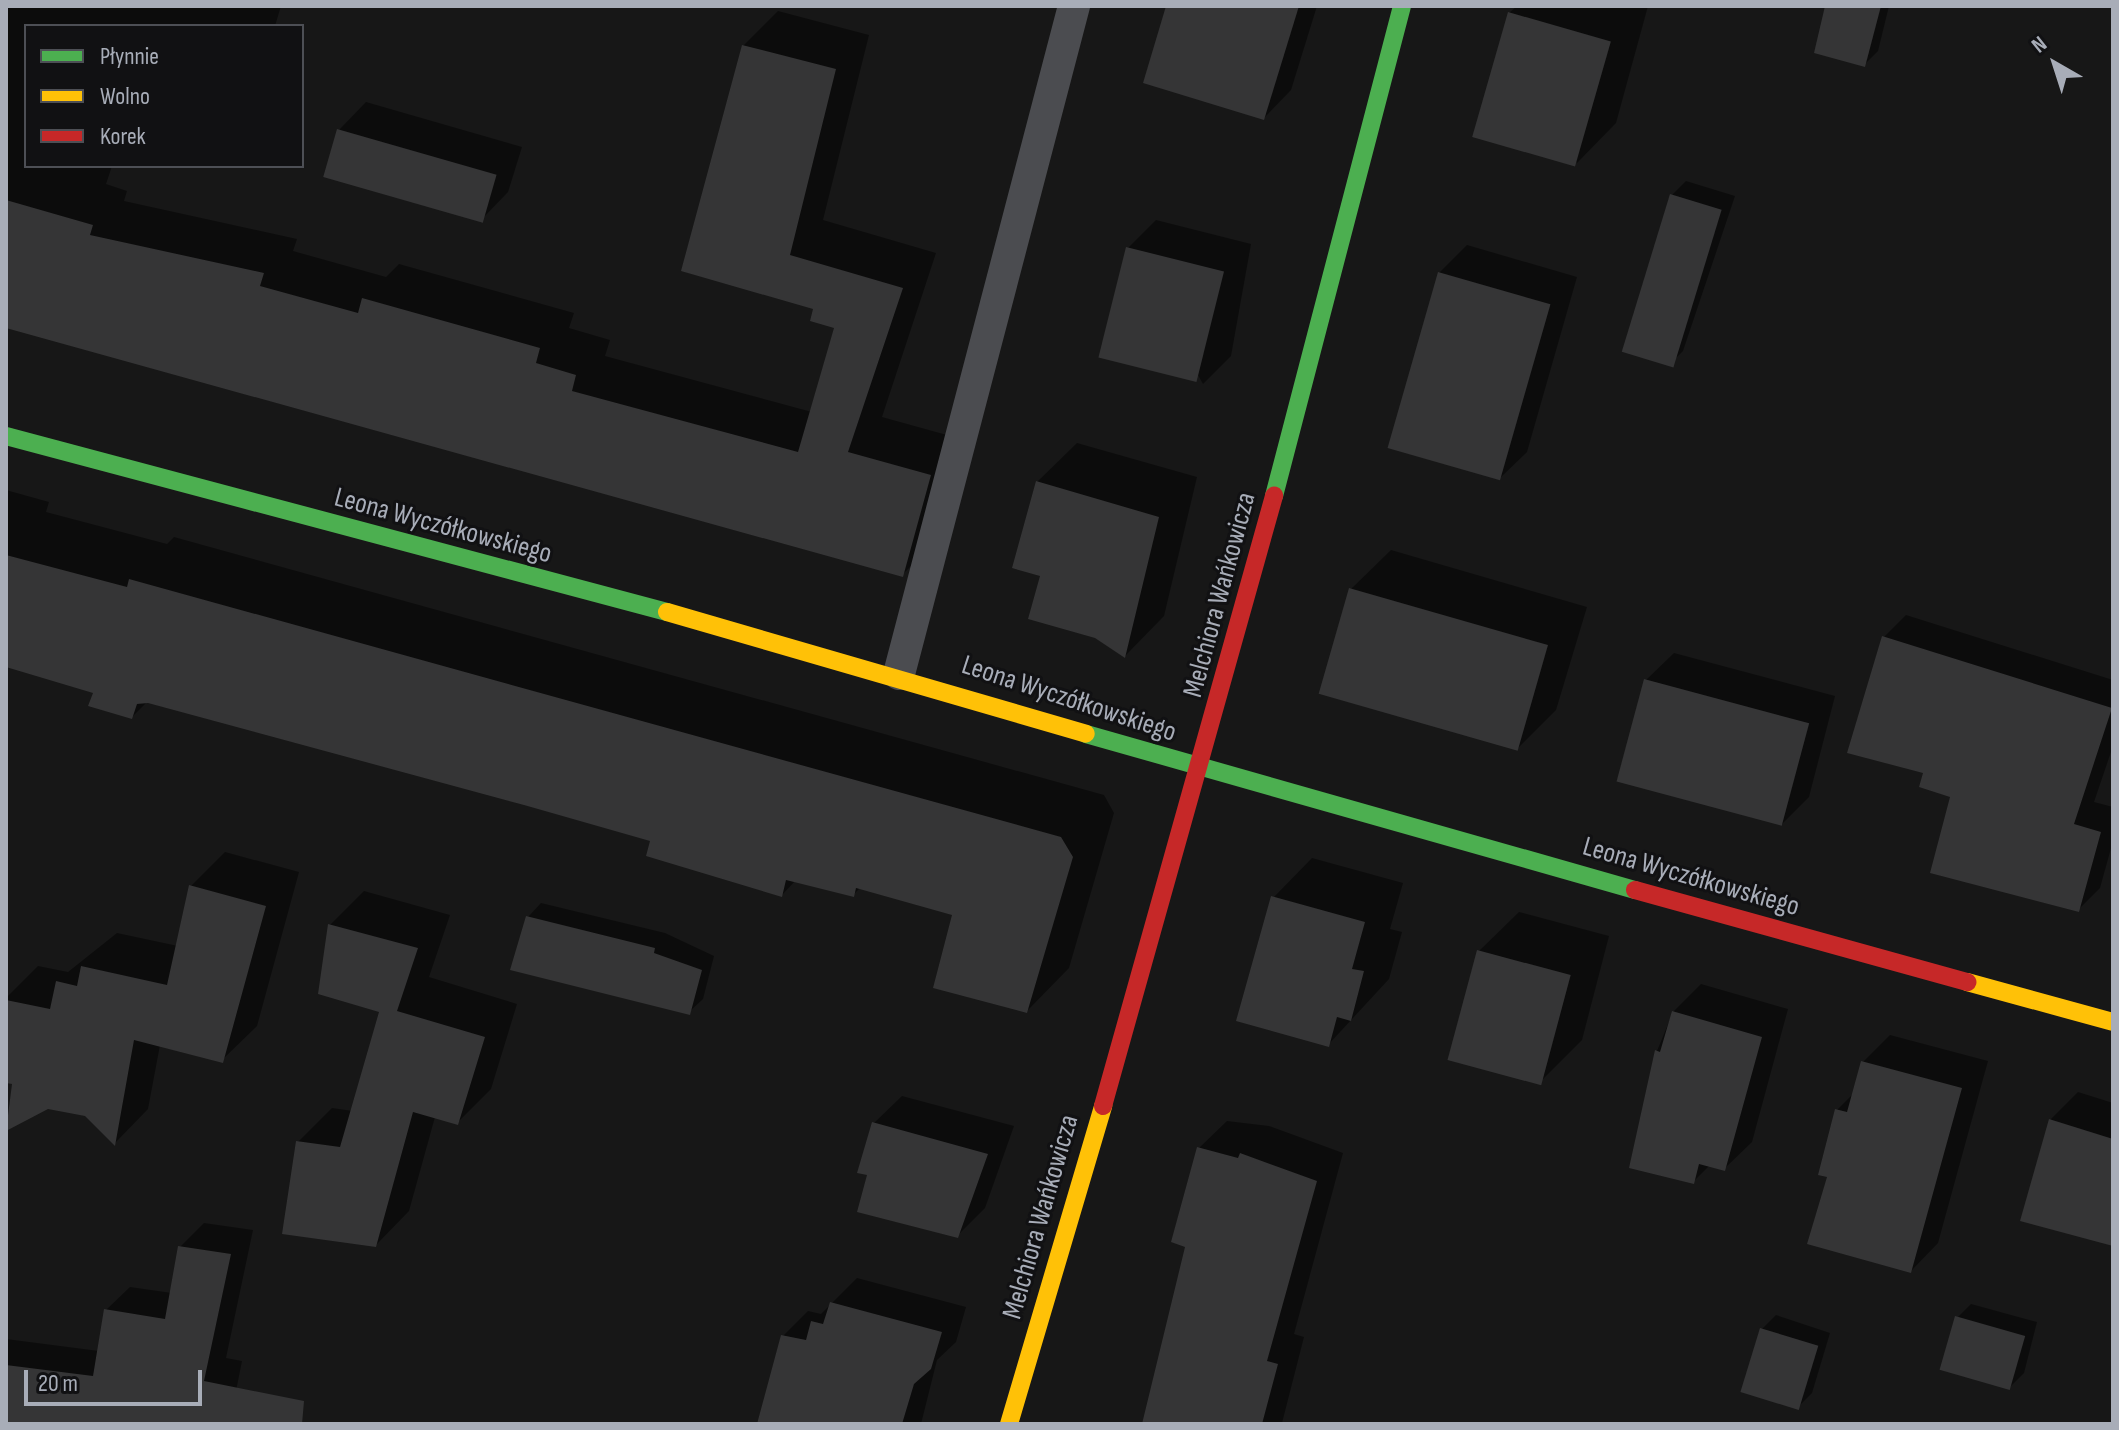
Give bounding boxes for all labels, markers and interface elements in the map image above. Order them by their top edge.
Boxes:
legend [24,24,304,168]
north arrow [2015,24,2095,104]
text: N [2027,31,2053,59]
text: Płynnie [100,42,159,71]
text: Wolno [100,82,150,111]
text: Korek [100,122,146,151]
street label: Leona Wyczółkowskiego [331,481,555,571]
street label: Melchiora Wańkowicza [1177,489,1263,701]
street label: Leona Wyczółkowskiego [957,648,1181,750]
street label: Leona Wyczółkowskiego [1579,830,1803,924]
street label: Melchiora Wańkowicza [996,1111,1086,1323]
scale bar [28,1354,206,1404]
text: 20 m [38,1369,78,1398]

